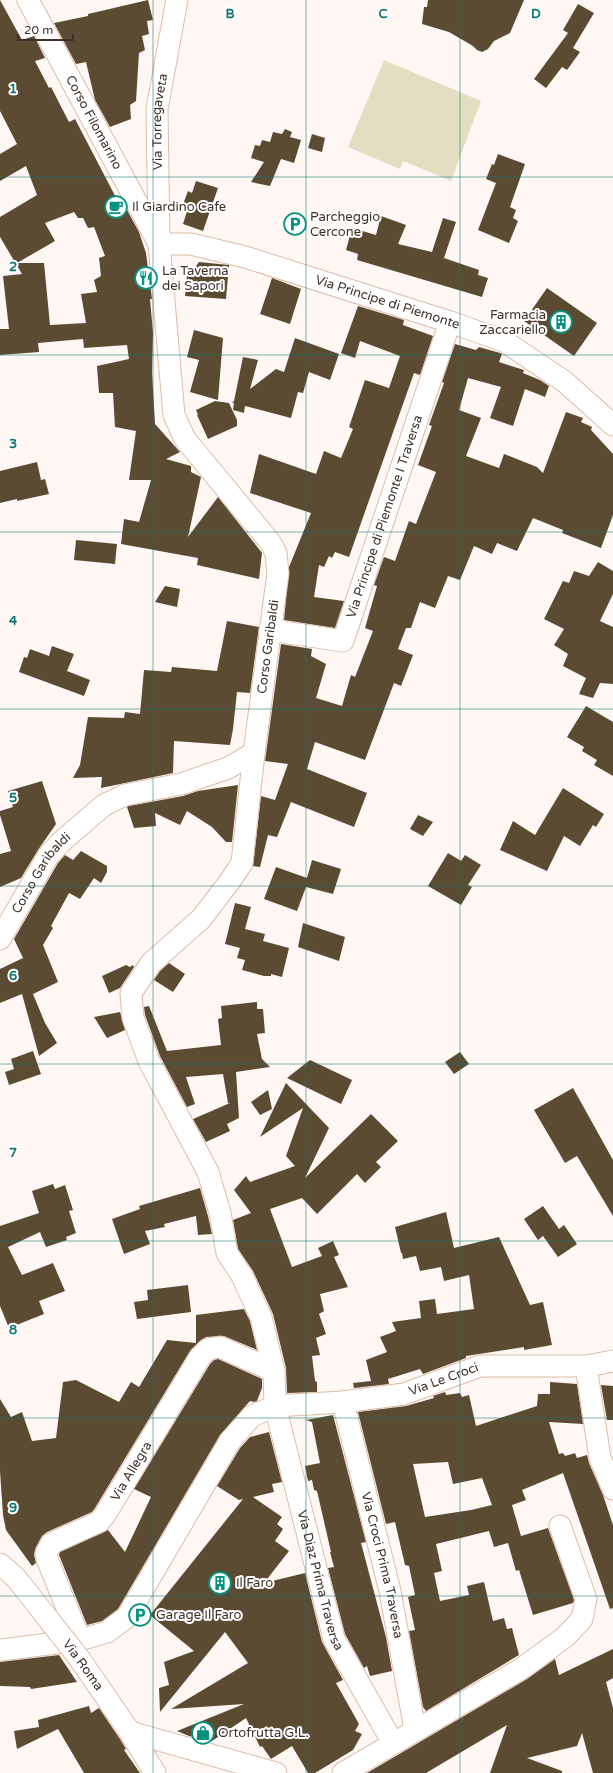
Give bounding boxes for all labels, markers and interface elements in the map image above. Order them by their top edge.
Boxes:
text: B [225,6,235,22]
text: C [378,6,388,22]
text: D [531,6,541,22]
scale bar [18,16,73,42]
text: 20 m [24,23,53,37]
street label: Via Torregaveta [149,72,171,170]
street label: Corso Filomarino [62,73,126,172]
text: 1 [9,81,17,97]
cafe icon: Il Giardino Cafe [103,194,129,220]
place label: Il Giardino Cafe [132,199,226,215]
place label: Parcheggio Cercone [310,209,380,240]
parking icon: Parcheggio Cercone [282,211,308,237]
text: 2 [9,259,17,275]
place label: La Taverna dei Sapori [162,263,229,294]
restaurant icon: La Taverna dei Sapori [133,265,159,291]
street label: Via Principe di Piemonte [313,272,462,333]
place label: Farmacia Zaccariello [479,307,546,338]
building icon: Farmacia Zaccariello [548,309,574,335]
street label: Via Principe di Piemonte I Traversa [343,413,426,620]
text: 3 [9,436,17,452]
street label: Corso Garibaldi [254,599,282,695]
text: 4 [9,613,18,629]
text: 5 [9,790,17,806]
street label: Corso Garibaldi [8,829,74,917]
text: 6 [9,968,17,984]
text: 7 [9,1145,17,1161]
text: 8 [9,1322,17,1338]
street label: Via Le Croci [407,1359,481,1400]
street label: Via Allegra [107,1438,155,1504]
street label: Via Croci Prima Traversa [358,1490,406,1640]
text: 9 [9,1500,17,1516]
street label: Via Diaz Prima Traversa [294,1509,347,1653]
building icon: Il Faro [207,1570,233,1596]
place label: Il Faro [236,1575,273,1591]
parking icon: Garage Il Faro [127,1602,153,1628]
place label: Garage Il Faro [156,1607,242,1623]
street label: Via Roma [59,1636,107,1694]
shop icon: Ortofrutta G.L. [190,1720,216,1746]
place label: Ortofrutta G.L. [218,1725,309,1741]

